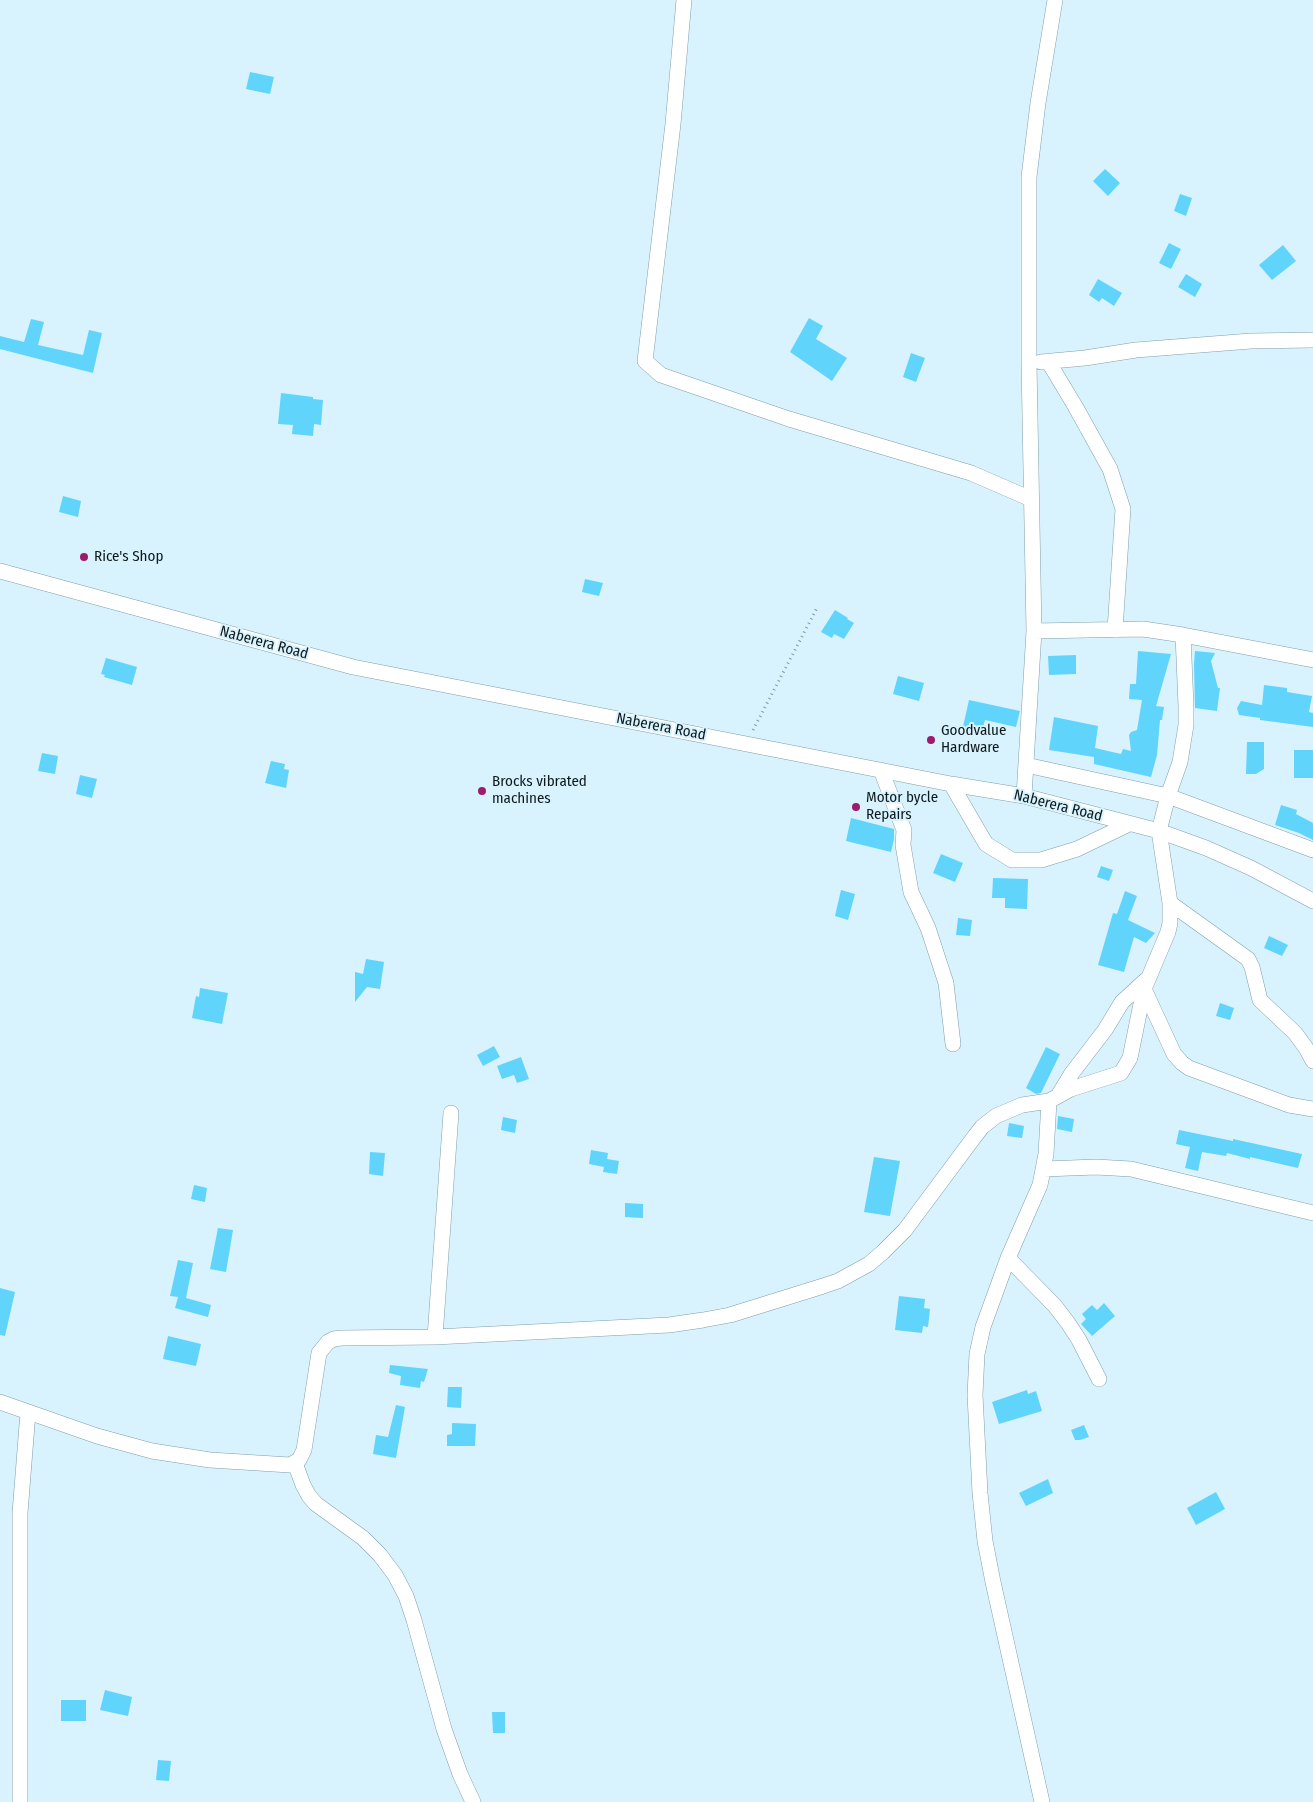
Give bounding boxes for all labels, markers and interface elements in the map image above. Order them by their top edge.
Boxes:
place label: Rice's Shop [94,548,163,566]
marker: Rice's Shop [78,551,90,563]
street label: Naberera Road [218,623,310,663]
street label: Naberera Road [615,710,707,744]
place label: Goodvalue Hardware [941,722,1006,757]
marker: Goodvalue Hardware [925,734,937,746]
place label: Brocks vibrated machines [492,773,587,808]
marker: Brocks vibrated machines [476,785,488,797]
street label: Naberera Road [1012,786,1104,826]
place label: Motor bycle Repairs [866,789,938,824]
marker: Motor bycle Repairs [850,801,862,813]

